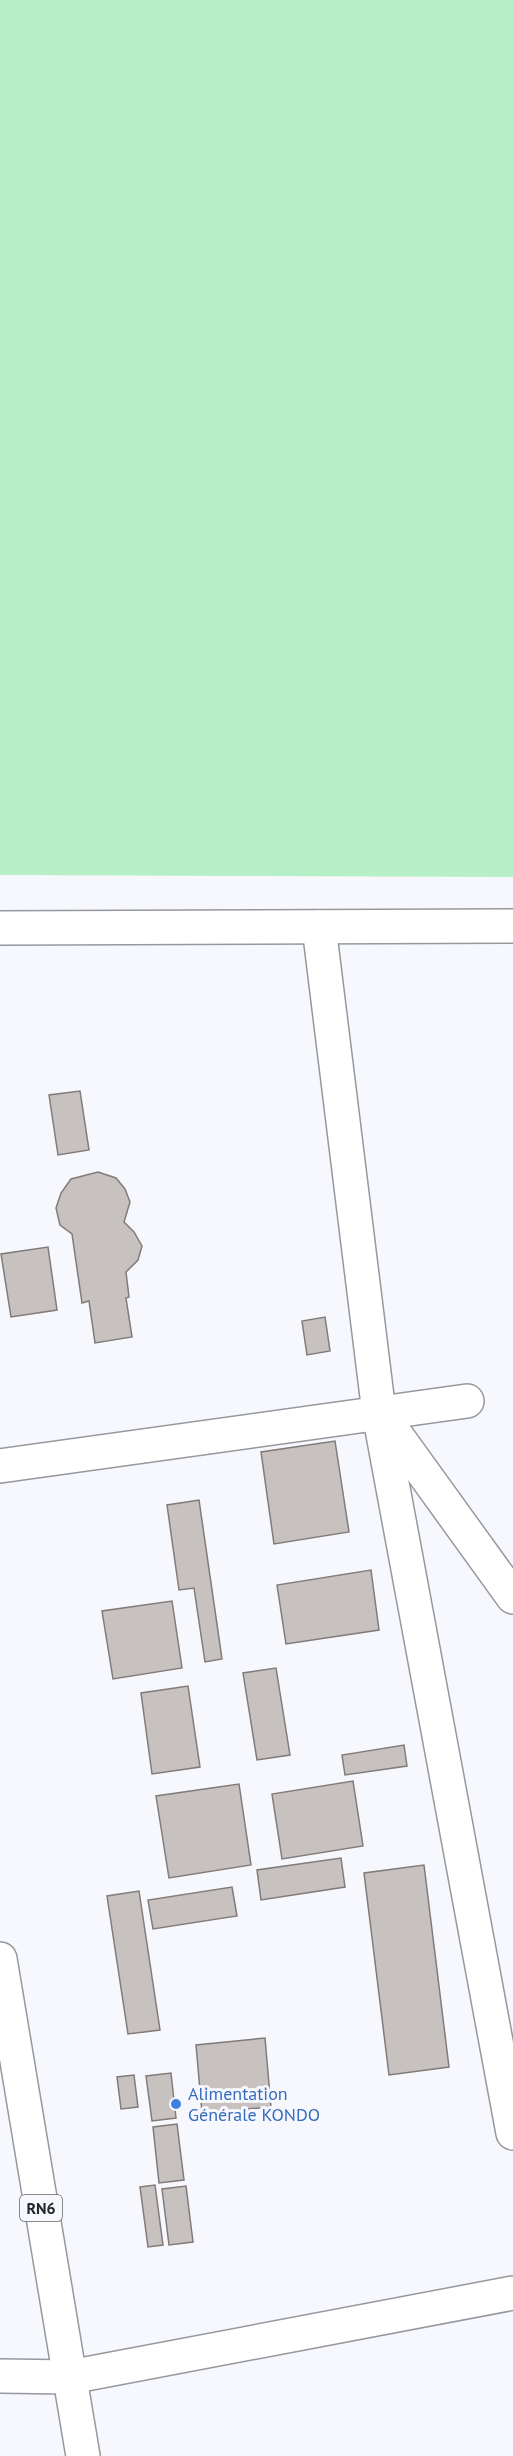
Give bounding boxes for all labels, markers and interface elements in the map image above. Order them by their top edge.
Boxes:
place label: Alimentation Générale KONDO [188,2082,320,2126]
marker: Alimentation Générale KONDO [169,2097,183,2111]
road number: RN6 [20,2195,62,2221]

